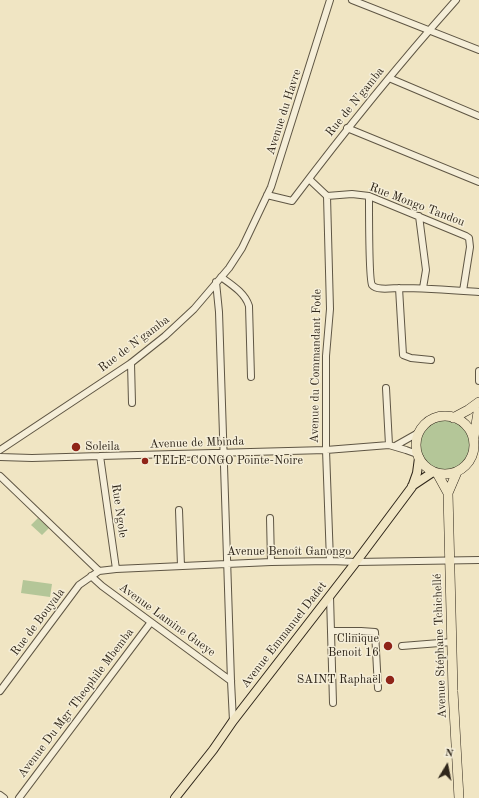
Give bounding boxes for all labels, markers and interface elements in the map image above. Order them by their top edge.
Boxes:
street label: Rue de N'gamba [323,64,387,140]
street label: Avenue du Havre [263,67,305,157]
street label: Rue Mongo Tandou [367,180,467,230]
street label: Avenue du Commandant Fode [307,289,325,443]
street label: Rue de N'gamba [96,313,172,375]
street label: Avenue de Mbinda [149,434,245,452]
place label: Soleila [85,440,120,454]
marker: Soleila [70,441,82,453]
place label: TELE-CONGO Pointe-Noire [153,454,303,468]
marker: TELE-CONGO Pointe-Noire [140,456,150,466]
street label: Rue Ngole [108,483,130,539]
street label: Avenue Benoît Ganongo [227,545,351,559]
street label: Avenue Stéphane Tchichellé [430,573,450,719]
street label: Avenue Emmanuel Dadet [238,579,330,691]
street label: Avenue Lamine Gueye [116,580,218,660]
street label: Rue de Bouyala [8,585,68,659]
street label: Avenue Du Mgr Theophile Mbemba [15,625,137,781]
place label: Clinique Benoit 16 [328,632,379,660]
marker: Clinique Benoit 16 [382,640,394,652]
place label: SAINT Raphaël [297,673,381,687]
marker: SAINT Raphaël [384,674,396,686]
north arrow [427,746,467,786]
text: N [444,748,454,760]

